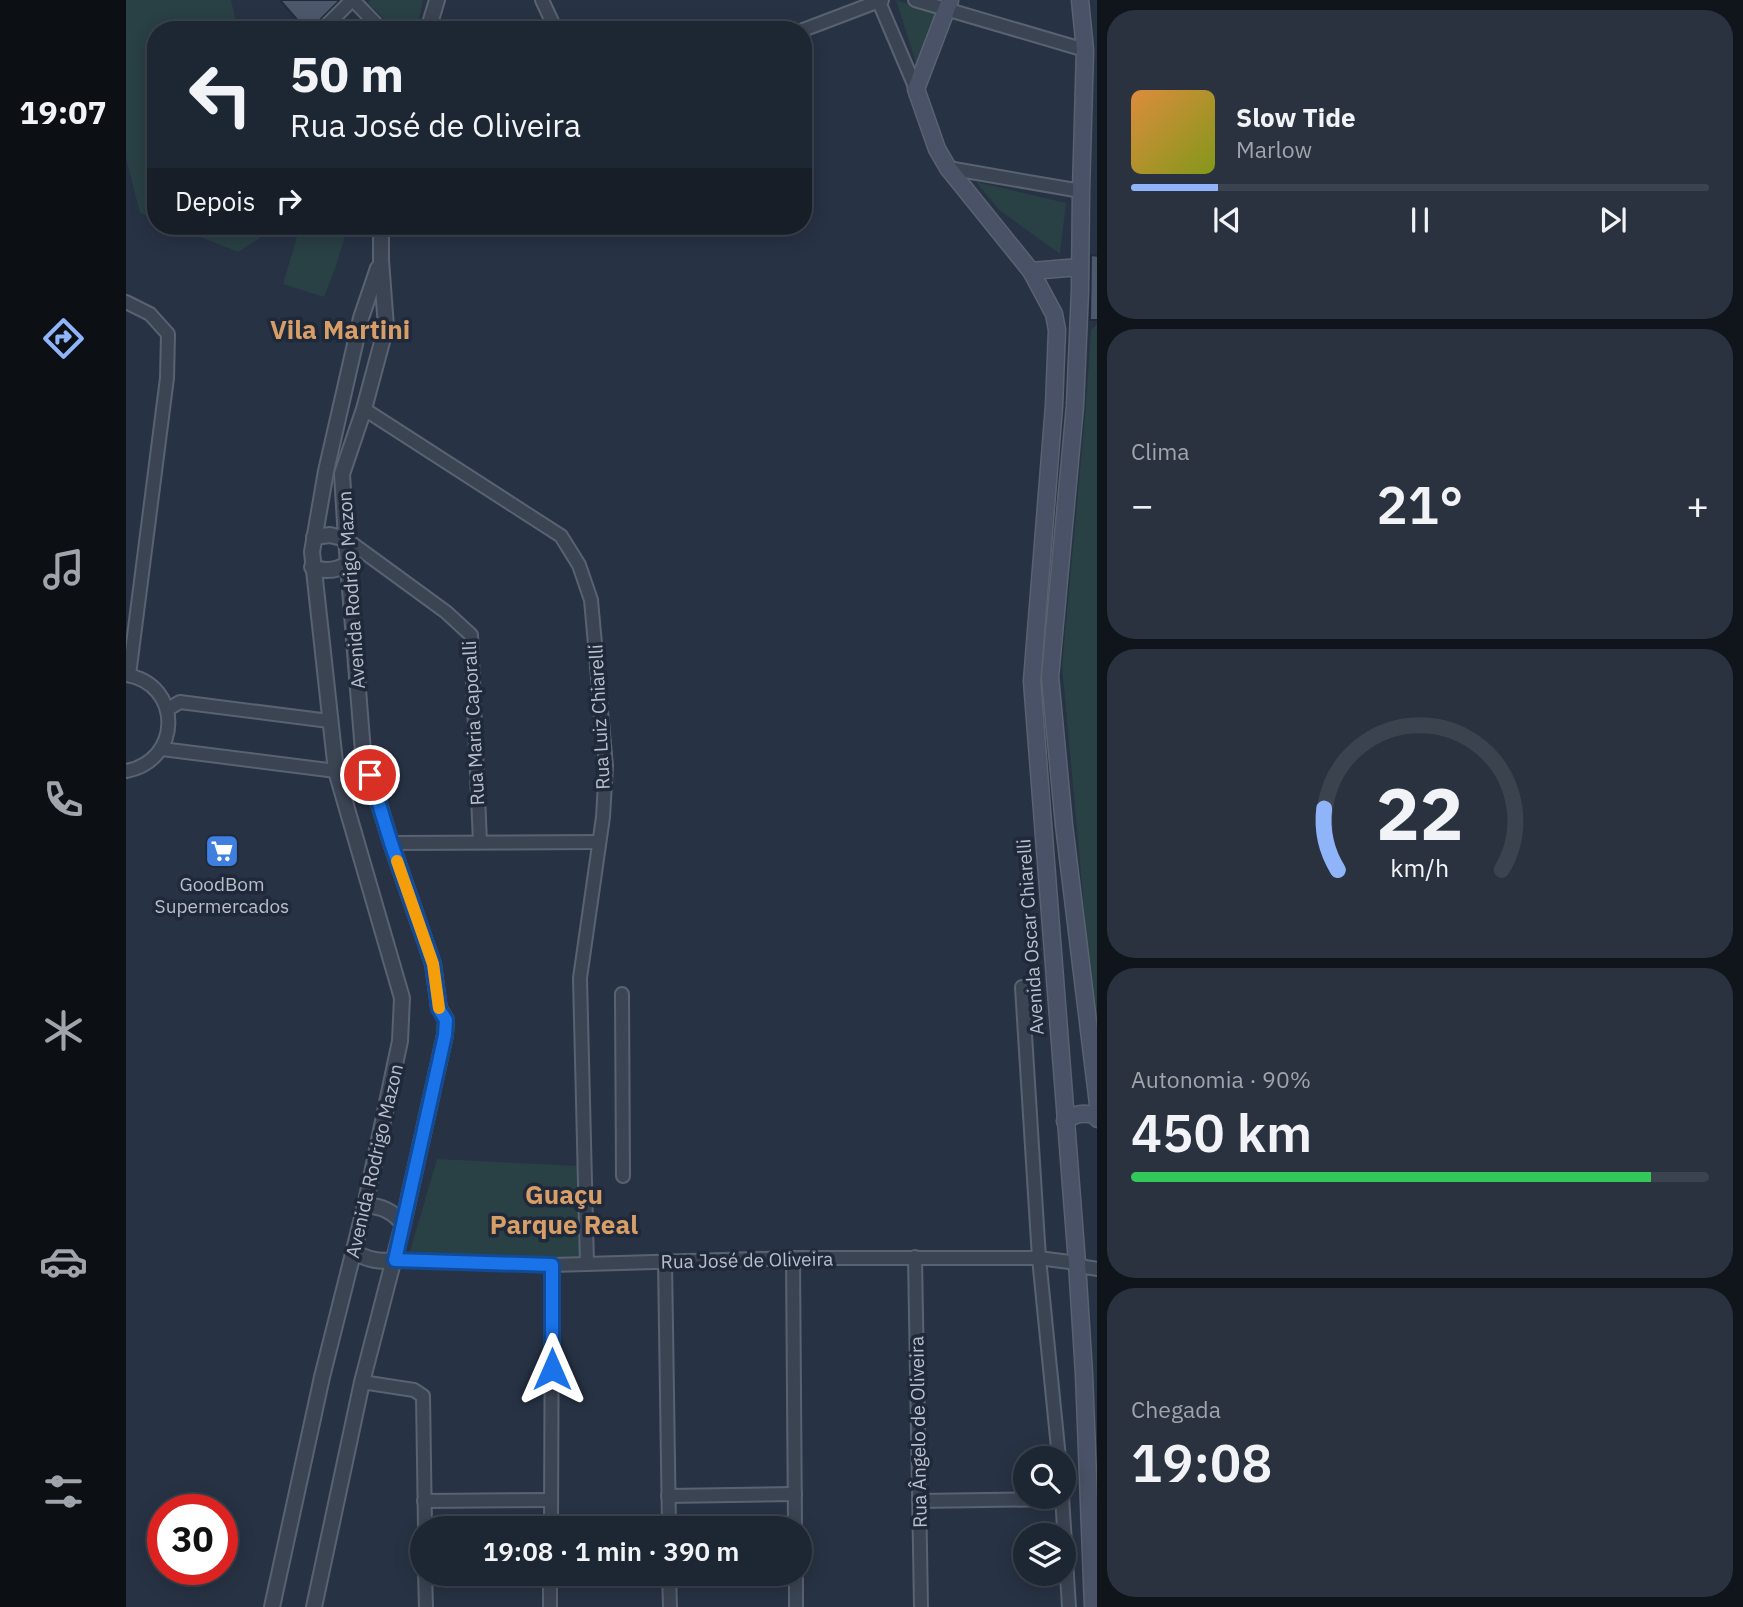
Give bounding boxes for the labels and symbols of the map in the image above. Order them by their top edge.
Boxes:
district label: Vila Martini [270,312,410,346]
street label: Avenida Rodrigo Mazon [332,490,370,690]
street label: Rua Maria Caporalli [457,640,489,806]
street label: Rua Luiz Chiarelli [583,644,615,790]
pin [340,745,400,805]
supermarket icon: GoodBom Supermercados [203,832,241,870]
street label: Avenida Oscar Chiarelli [1011,838,1049,1036]
place label: GoodBom Supermercados [155,872,289,918]
street label: Avenida Rodrigo Mazon [340,1062,408,1260]
district label: Guaçu Parque Real [490,1177,638,1241]
street label: Rua José de Oliveira [660,1246,834,1274]
position arrow [515,1332,589,1406]
street label: Rua Ângelo de Oliveira [904,1336,932,1528]
speed limit sign: 30 [147,1494,238,1585]

